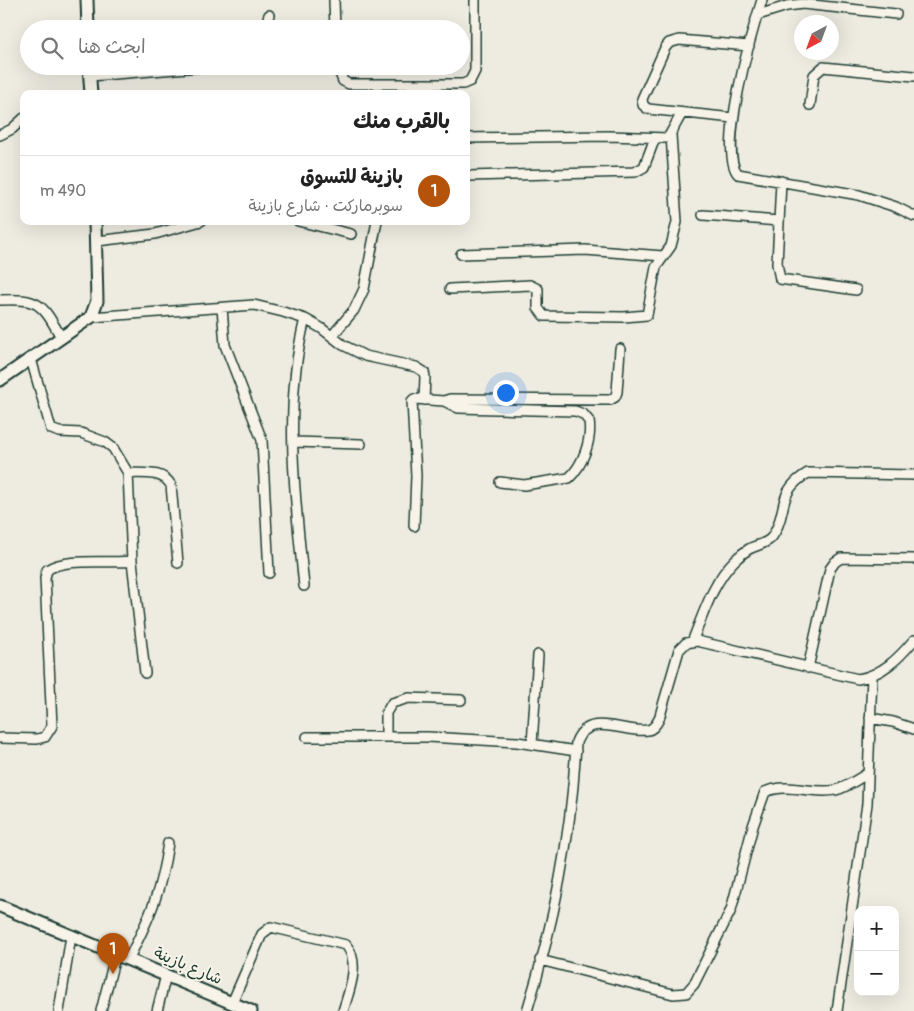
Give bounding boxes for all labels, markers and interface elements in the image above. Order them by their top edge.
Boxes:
north arrow [794,15,839,60]
search box [20,20,470,75]
icon: search [38,34,66,62]
text: ابحث هنا [78,35,146,59]
text: بالقرب منك [353,108,450,135]
text: بازينة للتسوق [300,165,403,189]
text: 490 m [40,181,86,201]
text: 1 [431,181,437,201]
text: سوبرماركت · شارع بازينة [248,196,403,216]
your location [493,380,519,406]
map controls [854,906,899,996]
button: + [854,906,899,951]
pin: 1 [97,933,129,974]
street label: شارع بازينة [150,943,225,990]
button: − [854,951,899,996]

